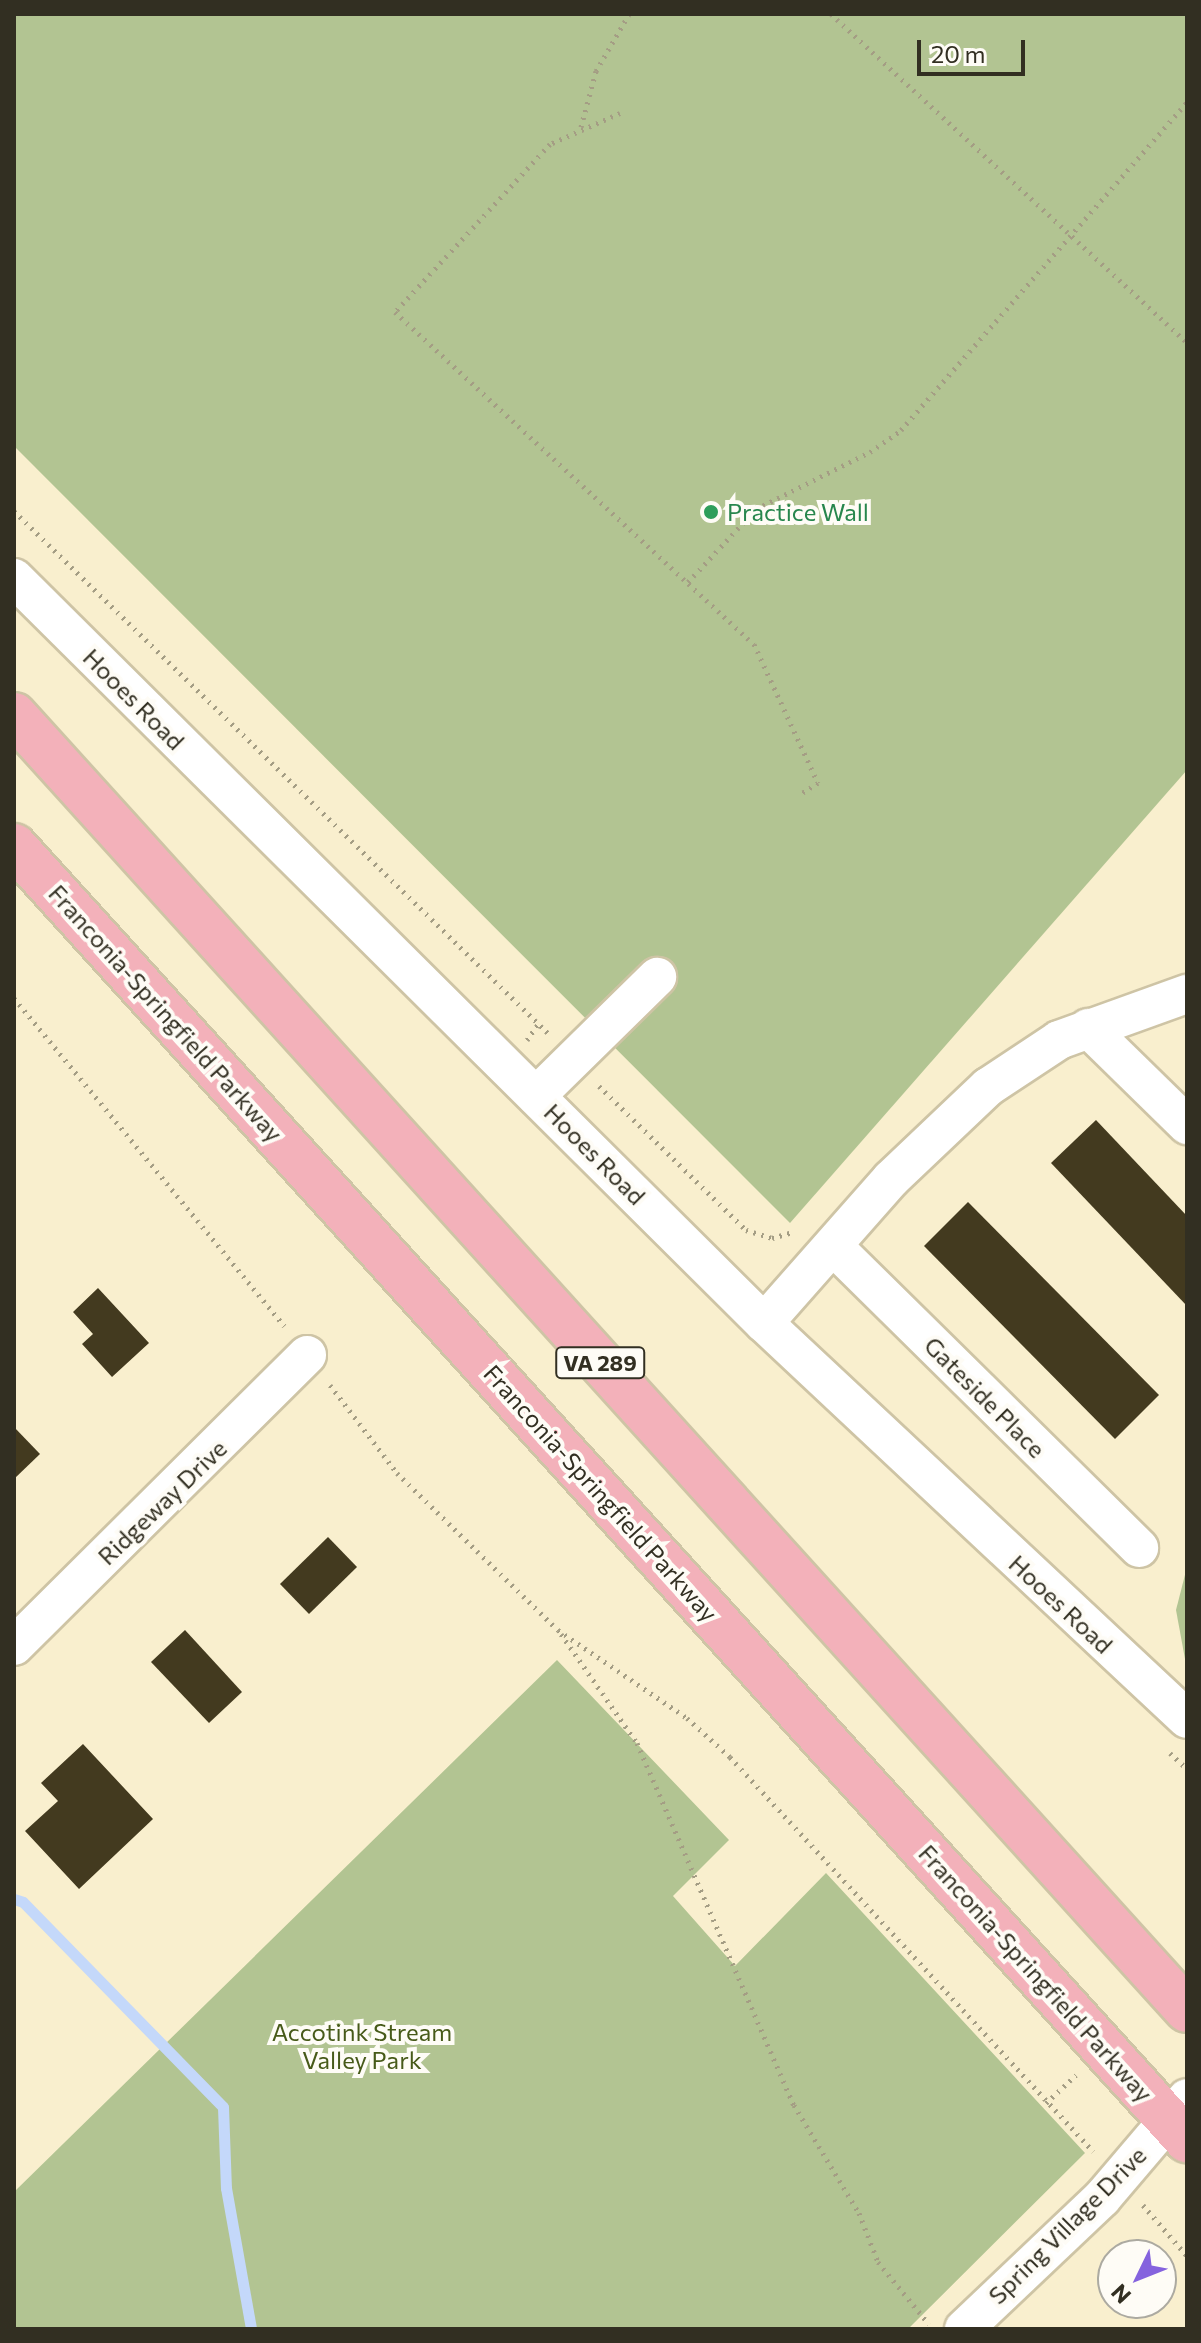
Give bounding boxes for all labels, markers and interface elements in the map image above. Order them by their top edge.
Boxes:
scale bar [921,24,1029,74]
text: 20 m [931,39,985,68]
place label: Practice Wall [727,498,869,526]
marker: Practice Wall [702,503,720,521]
street label: Hooes Road [78,643,190,755]
street label: Franconia-Springfield Parkway [43,879,289,1147]
street label: Hooes Road [539,1098,651,1210]
street label: Gateside Place [919,1331,1051,1463]
road number: VA 289 [554,1345,646,1381]
street label: Franconia-Springfield Parkway [478,1359,724,1627]
street label: Ridgeway Drive [92,1433,232,1571]
street label: Hooes Road [1003,1549,1119,1659]
street label: Franconia-Springfield Parkway [913,1839,1159,2107]
park label: Accotink Stream Valley Park [272,2018,452,2074]
street label: Spring Village Drive [982,2140,1152,2310]
north arrow [1097,2239,1177,2319]
text: N [1105,2279,1136,2310]

